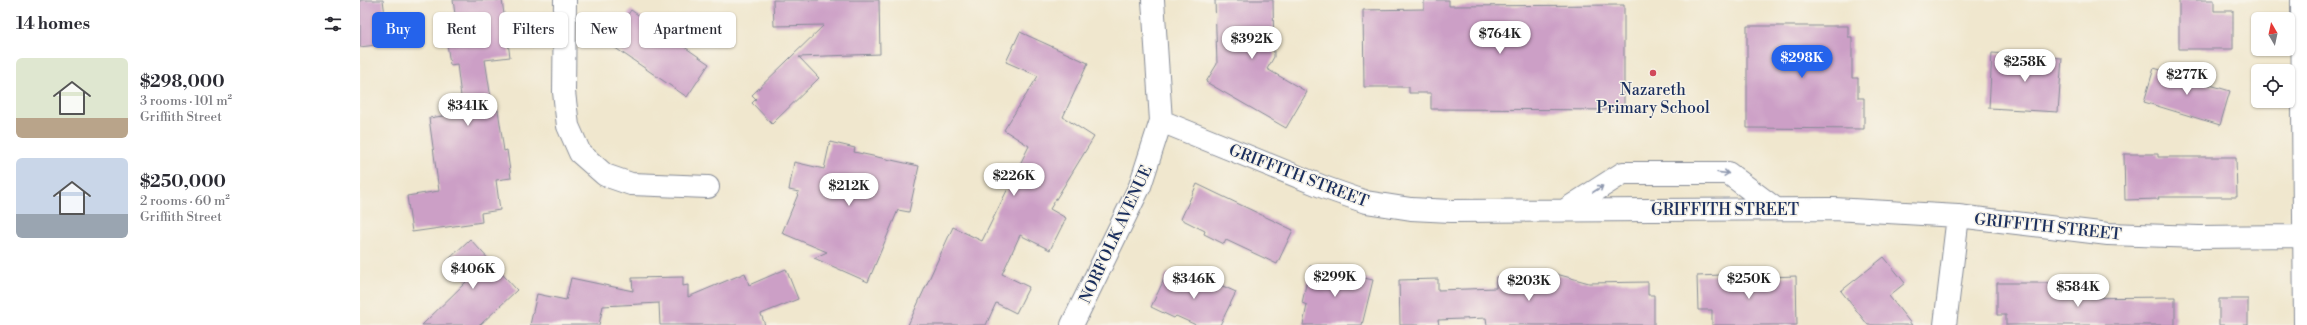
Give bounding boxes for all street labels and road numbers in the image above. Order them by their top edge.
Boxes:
street label: GRIFFITH STREET [1226,140,1371,212]
street label: NORFOLK AVENUE [1075,162,1157,307]
street label: GRIFFITH STREET [1651,200,1799,220]
street label: GRIFFITH STREET [1973,209,2123,245]

